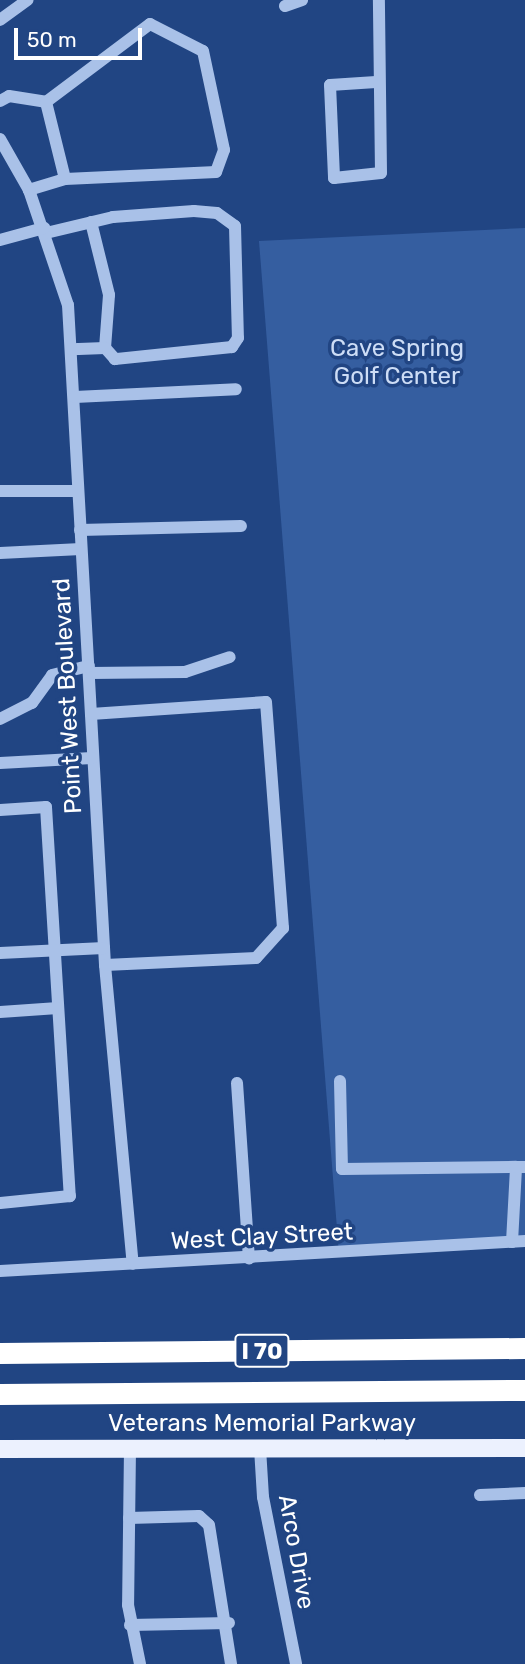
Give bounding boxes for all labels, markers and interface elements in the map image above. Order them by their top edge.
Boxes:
scale bar [18,14,145,58]
text: 50 m [27,27,77,52]
park label: Cave Spring Golf Center [330,335,464,391]
street label: Point West Boulevard [47,577,89,815]
street label: West Clay Street [170,1218,354,1256]
road number: I 70 [234,1332,290,1370]
street label: Veterans Memorial Parkway [108,1410,416,1438]
street label: Arco Drive [272,1493,320,1611]

